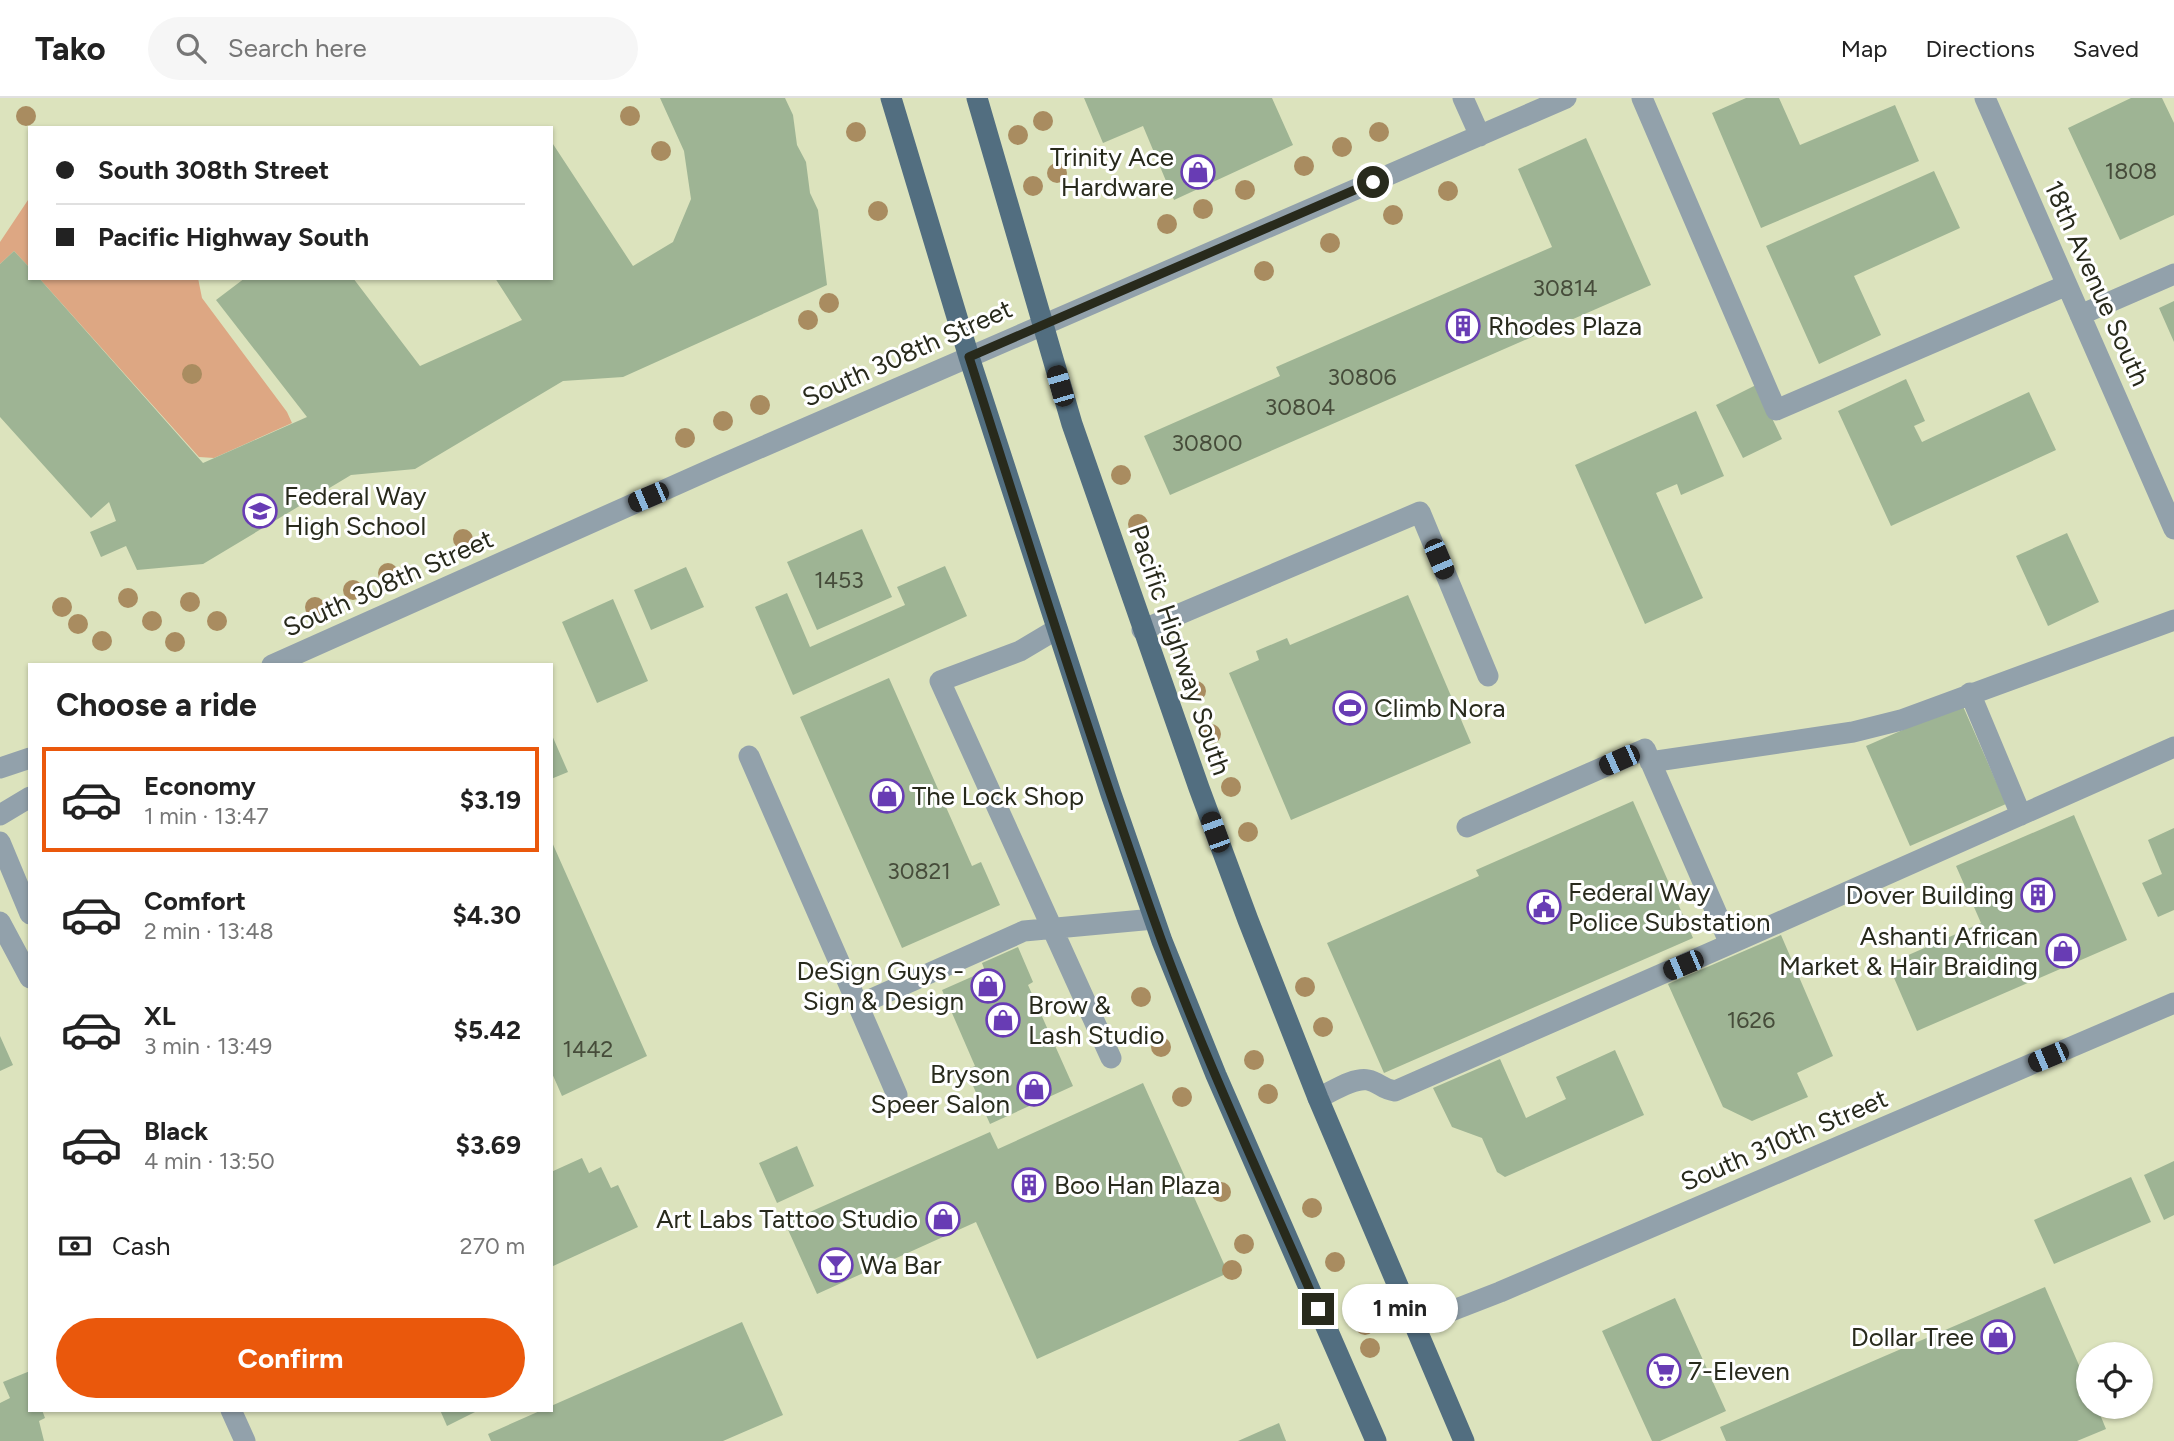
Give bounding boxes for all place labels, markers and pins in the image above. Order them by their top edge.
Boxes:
place label: Trinity Ace Hardware [1050,141,1174,203]
shop icon: Trinity Ace Hardware [1179,153,1217,191]
building icon: Rhodes Plaza [1444,307,1482,345]
place label: Rhodes Plaza [1488,310,1642,342]
place label: Federal Way High School [284,480,427,542]
school or university icon: Federal Way High School [241,492,279,530]
sports icon: Climb Nora [1331,689,1369,727]
place label: Climb Nora [1374,692,1506,724]
shop icon: The Lock Shop [868,777,906,815]
place label: The Lock Shop [912,780,1084,812]
place label: Federal Way Police Substation [1568,876,1771,938]
building icon: Dover Building [2019,876,2057,914]
place label: Dover Building [1846,879,2014,911]
public building icon: Federal Way Police Substation [1525,888,1563,926]
place label: Ashanti African Market & Hair Braiding [1779,920,2038,982]
shop icon: Ashanti African Market & Hair Braiding [2044,932,2082,970]
place label: DeSign Guys - Sign & Design [796,955,964,1017]
shop icon: DeSign Guys - Sign & Design [969,967,1007,1005]
place label: Brow & Lash Studio [1028,989,1164,1051]
shop icon: Brow & Lash Studio [984,1001,1022,1039]
place label: Bryson Speer Salon [871,1058,1010,1120]
shop icon: Bryson Speer Salon [1015,1070,1053,1108]
building icon: Boo Han Plaza [1010,1166,1048,1204]
place label: Boo Han Plaza [1054,1169,1220,1201]
shop icon: Art Labs Tattoo Studio [924,1200,962,1238]
place label: Art Labs Tattoo Studio [656,1203,918,1235]
bar icon: Wa Bar [817,1246,855,1284]
place label: Wa Bar [860,1249,942,1281]
shop icon: Dollar Tree [1979,1318,2017,1356]
place label: Dollar Tree [1851,1321,1974,1353]
supermarket icon: 7-Eleven [1645,1352,1683,1390]
place label: 7-Eleven [1688,1355,1790,1387]

